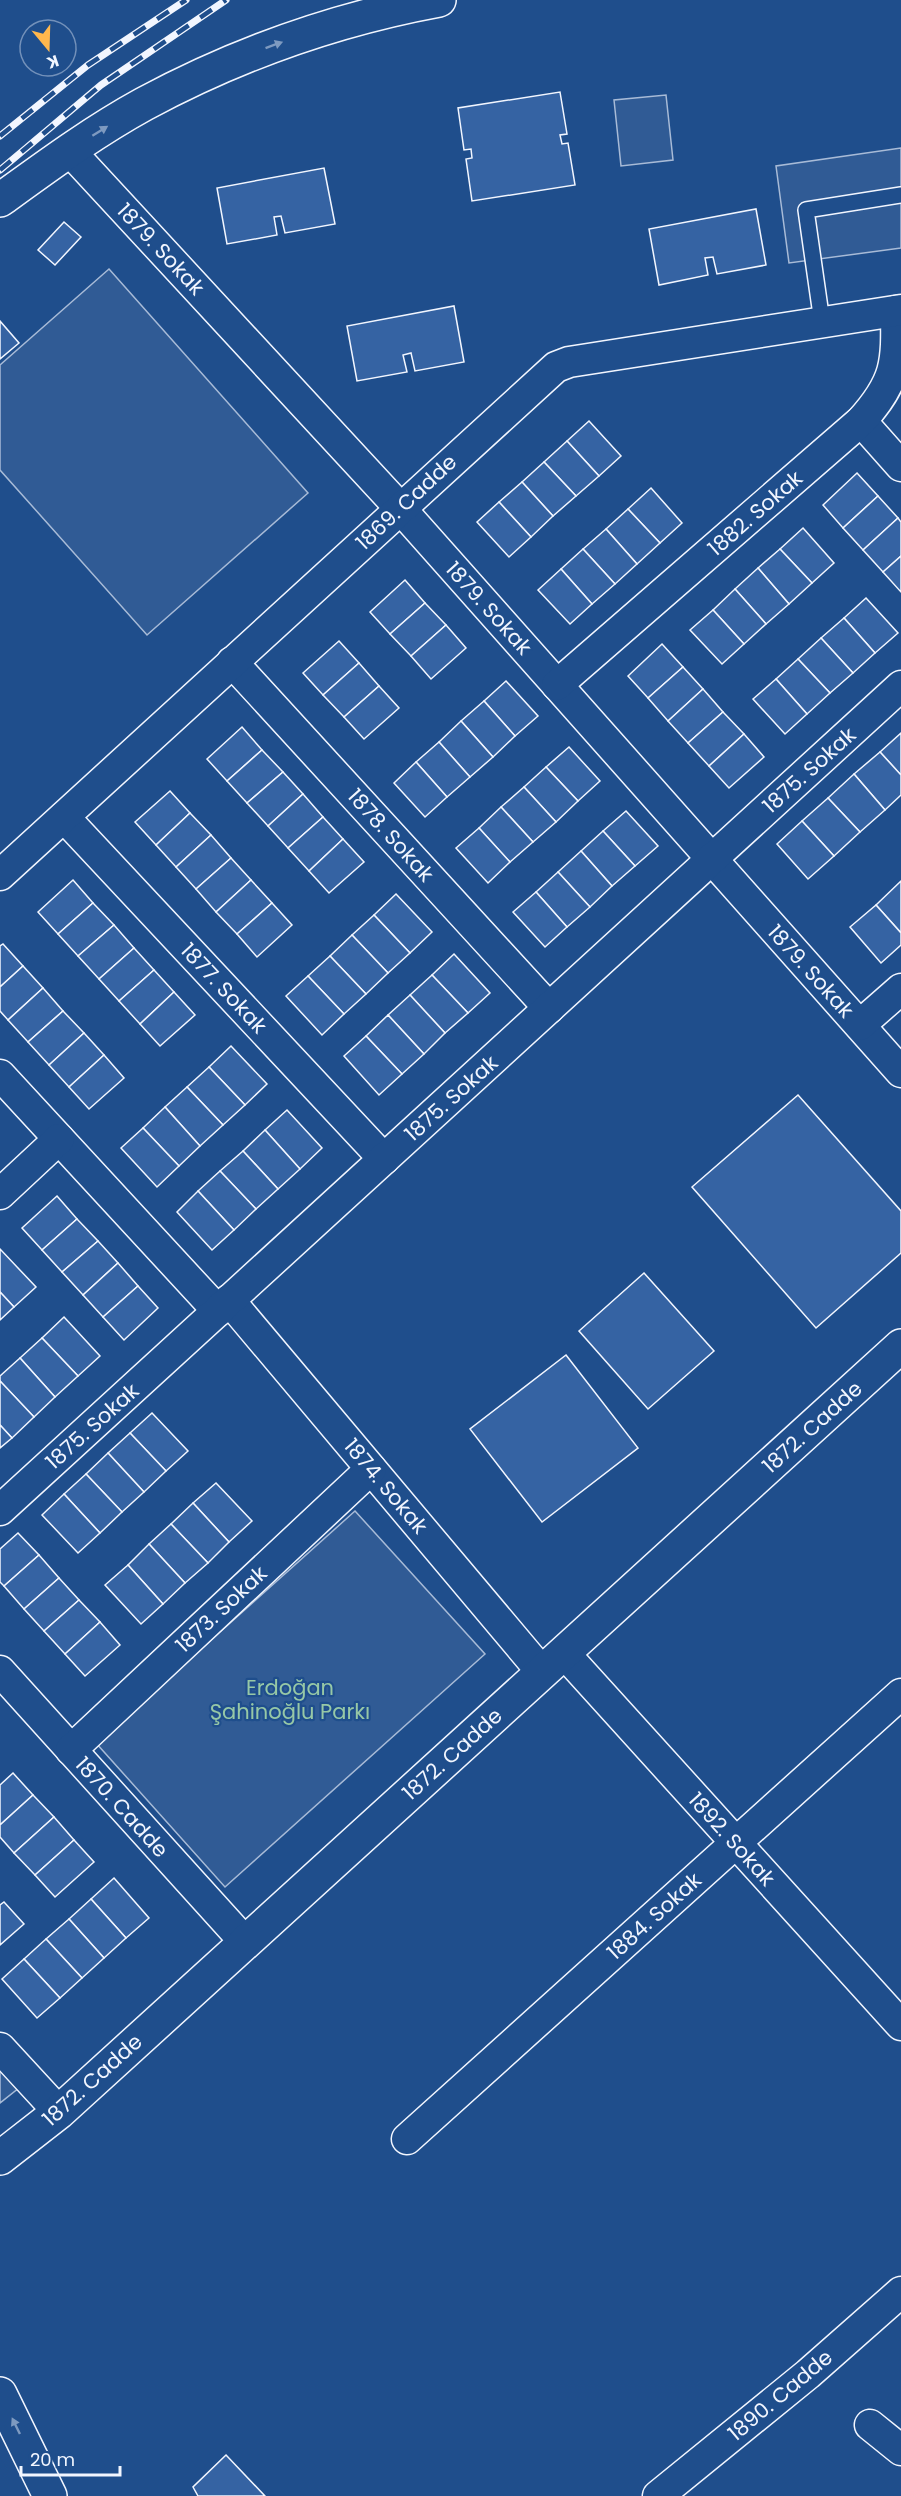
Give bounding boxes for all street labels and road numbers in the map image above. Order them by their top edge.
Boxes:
street label: 1879. Sokak [111,197,211,302]
street label: 1869. Cadde [349,448,463,556]
street label: 1882. Sokak [701,464,809,562]
street label: 1879. Sokak [439,555,539,661]
street label: 1875. Sokak [756,720,862,820]
street label: 1878. Sokak [341,782,441,888]
street label: 1879. Sokak [761,918,861,1024]
street label: 1877. Sokak [174,936,274,1040]
street label: 1875. Sokak [398,1048,504,1148]
street label: 1872. Cadde [756,1374,868,1480]
street label: 1875. Sokak [39,1376,145,1476]
street label: 1874. Sokak [338,1432,435,1540]
street label: 1873. Sokak [169,1559,273,1659]
street label: 1872. Cadde [396,1701,508,1807]
street label: 1870. Cadde [69,1750,175,1864]
street label: 1892. Sokak [682,1786,782,1892]
street label: 1884. Sokak [600,1866,708,1966]
street label: 1872. Cadde [36,2027,148,2133]
street label: 1890. Cadde [722,2343,838,2447]

